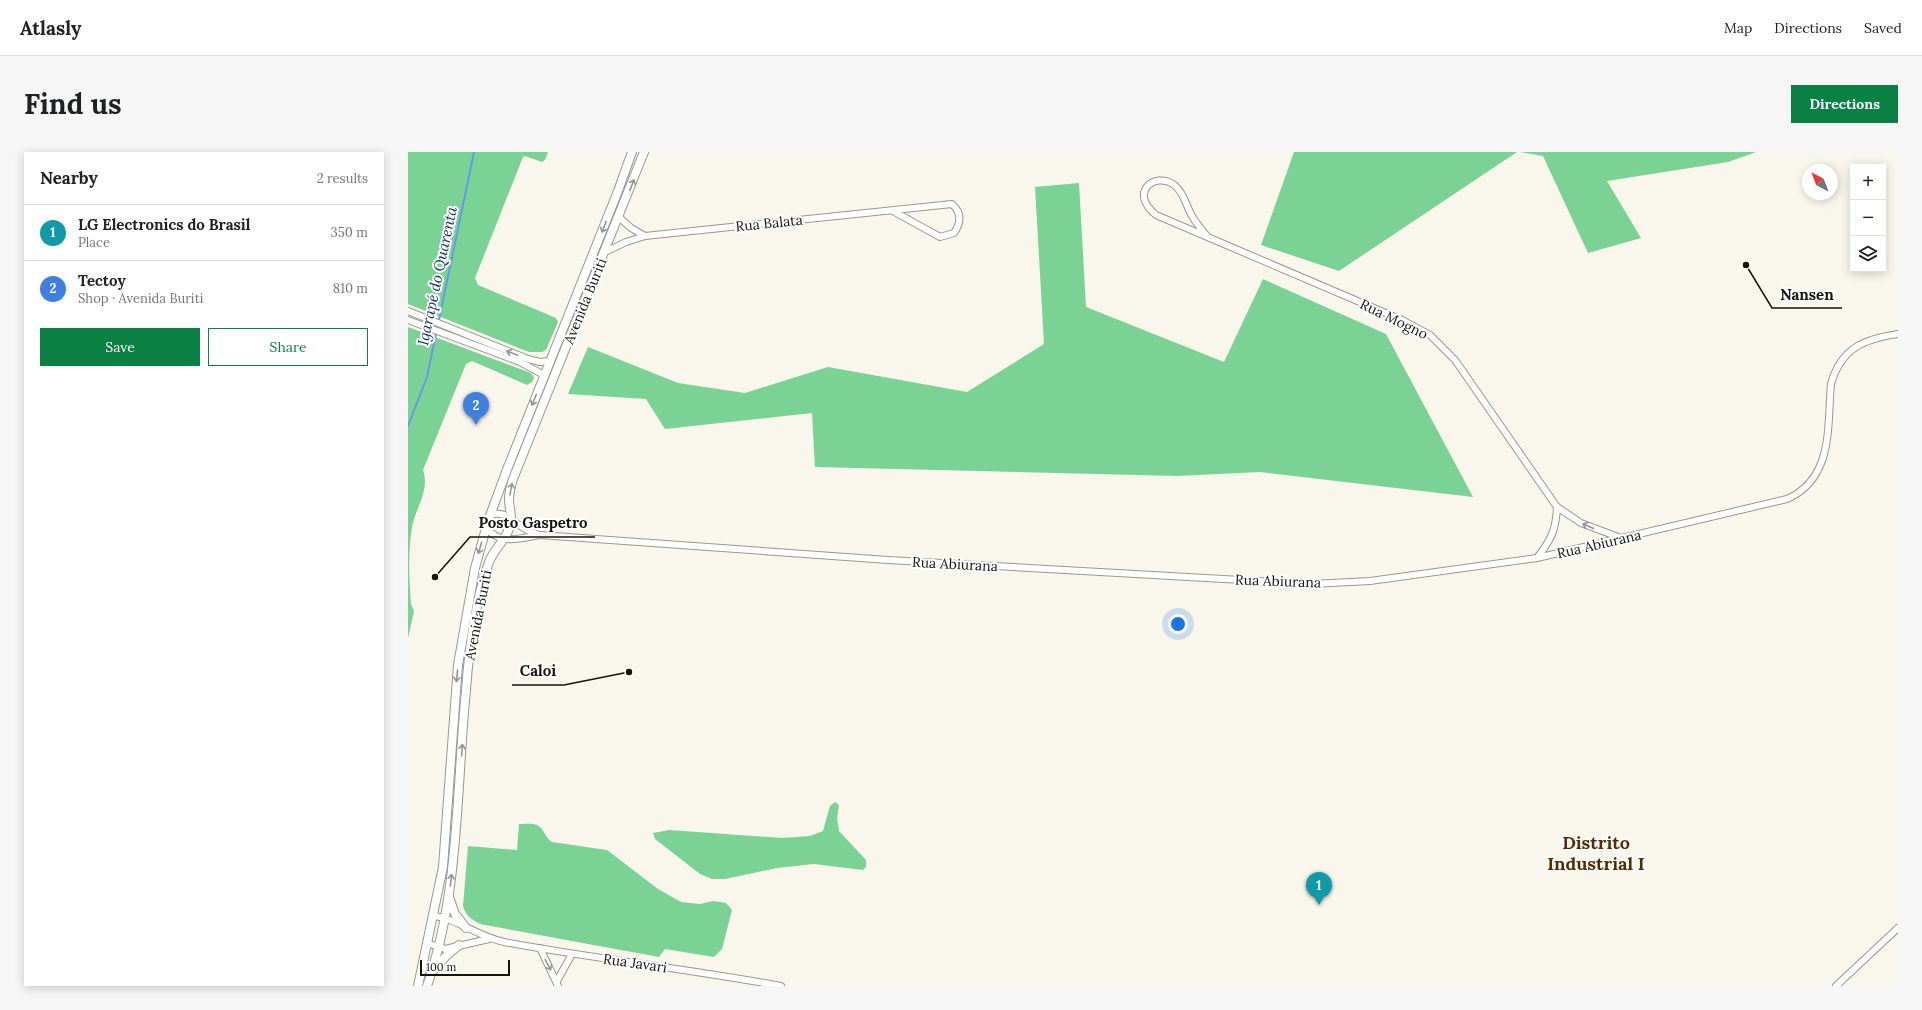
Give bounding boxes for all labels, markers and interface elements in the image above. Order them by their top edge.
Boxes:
text: Atlasly [20,16,81,40]
text: Map [1724,19,1752,37]
text: Directions [1774,19,1842,37]
text: Saved [1864,19,1902,37]
button: Directions [1791,85,1898,123]
text: Find us [24,86,122,122]
north arrow [1802,164,1838,200]
map controls [1850,164,1886,272]
button: + [1850,164,1886,200]
text: Nearby [40,167,98,189]
text: 2 results [317,170,368,187]
one-way arrow [629,179,637,191]
button: − [1850,200,1886,236]
water label: Igarapé do Quarenta [413,204,461,347]
street label: Rua Balata [734,211,804,235]
text: LG Electronics do Brasil [78,215,250,234]
one-way arrow [599,221,607,233]
text: 1 [50,224,56,241]
text: 350 m [331,224,368,241]
text: Place [78,234,110,251]
button: layers [1850,236,1886,272]
street label: Avenida Buriti [559,255,610,348]
text: Tectoy [78,271,126,290]
text: 2 [50,280,56,297]
text: 810 m [333,280,368,297]
callout: Nansen [1772,281,1842,308]
text: Nansen [1780,285,1834,304]
text: Shop · Avenida Buriti [78,290,203,307]
street label: Rua Mogno [1357,295,1431,343]
button: Save [40,328,200,366]
button: Share [208,328,368,366]
one-way arrow [506,348,518,356]
pin: 2 [463,392,489,425]
one-way arrow [530,393,537,405]
one-way arrow [507,483,515,496]
callout: Posto Gaspetro [470,510,595,537]
text: Posto Gaspetro [478,513,588,532]
one-way arrow [1582,522,1594,530]
street label: Rua Abiurana [1555,526,1643,562]
one-way arrow [476,541,483,554]
street label: Rua Abiurana [912,553,998,575]
street label: Avenida Buriti [460,568,496,663]
street label: Rua Abiurana [1235,571,1321,591]
your location [1168,614,1188,634]
callout: Caloi [512,658,564,685]
text: Caloi [520,661,556,680]
one-way arrow [454,669,461,682]
one-way arrow [458,744,465,757]
district label: Distrito Industrial I [1547,831,1645,875]
pin: 1 [1306,872,1332,905]
one-way arrow [447,874,455,887]
street label: Rua Javari [602,950,668,976]
scale bar [420,958,510,977]
one-way arrow [545,959,552,971]
text: 100 m [426,960,456,974]

